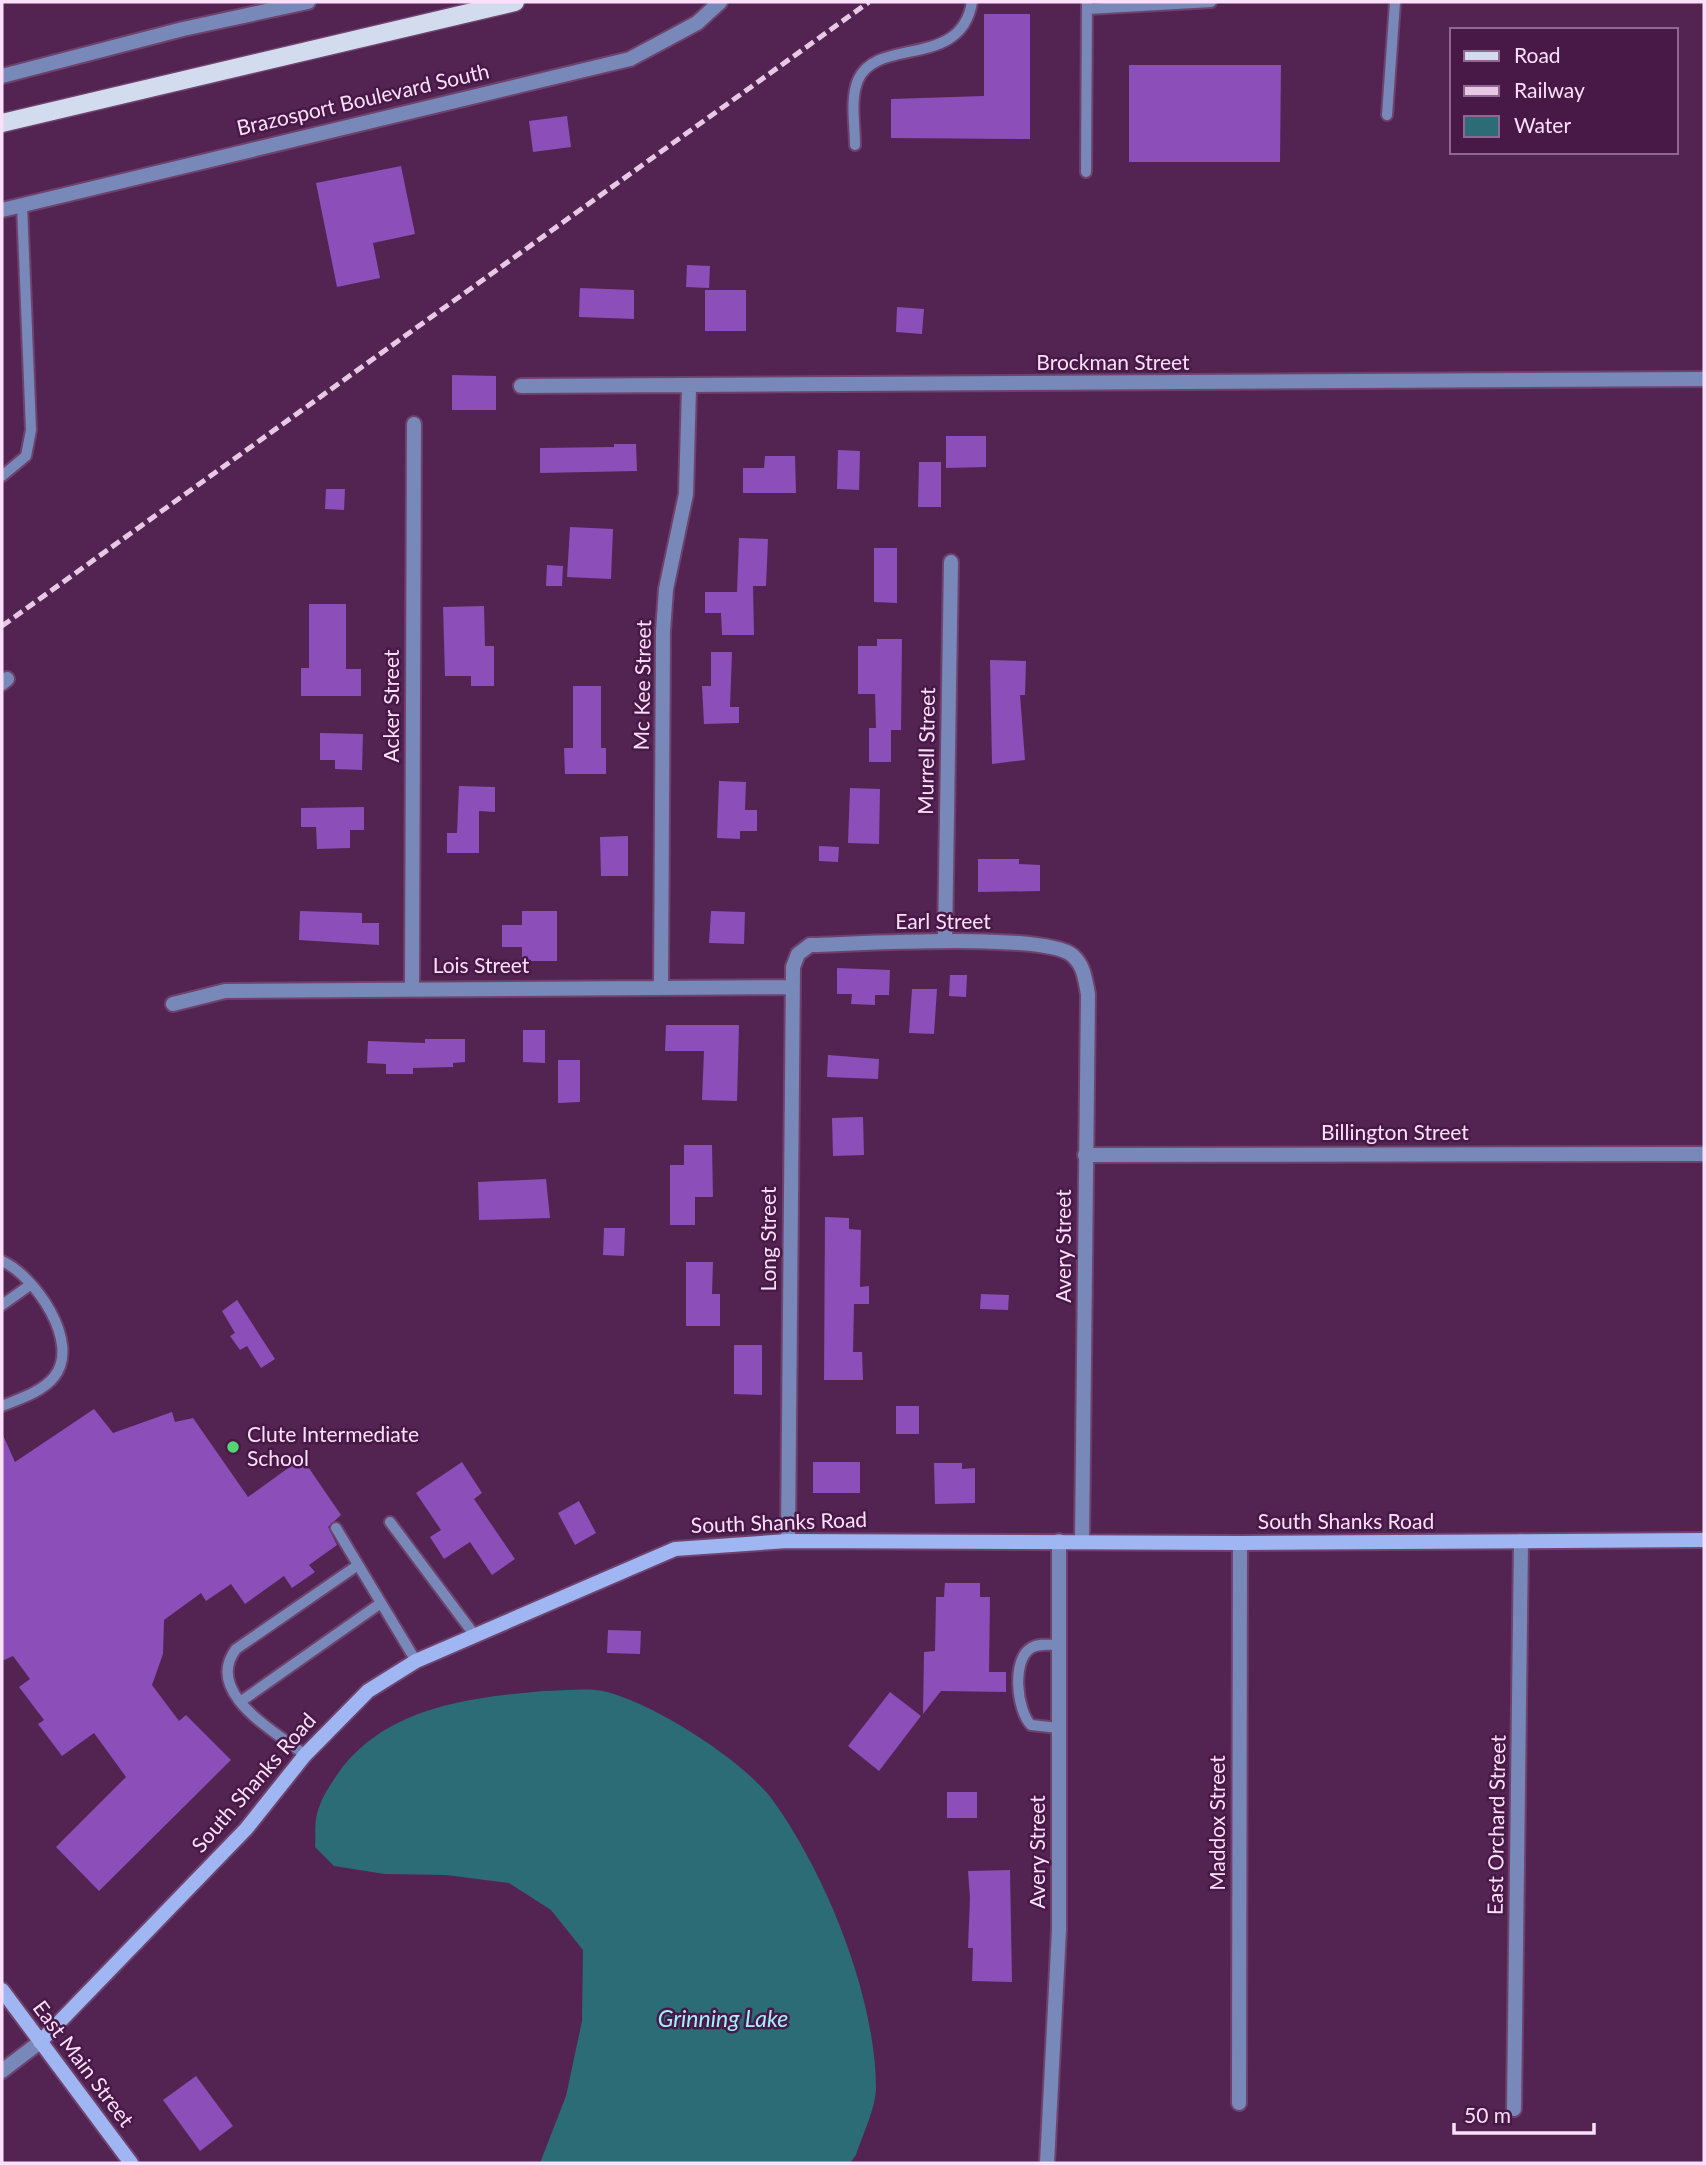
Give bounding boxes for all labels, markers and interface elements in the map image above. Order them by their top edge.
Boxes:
legend [1450,28,1678,154]
text: Road [1514,42,1561,67]
street label: Brazosport Boulevard South [234,57,491,140]
text: Railway [1514,77,1585,102]
text: Water [1514,112,1571,137]
street label: Brockman Street [1036,349,1190,374]
street label: Mc Kee Street [628,619,655,750]
street label: Acker Street [378,649,403,763]
street label: Murrell Street [912,687,939,815]
street label: Earl Street [895,908,991,933]
street label: Lois Street [433,952,530,977]
street label: Billington Street [1321,1119,1469,1144]
street label: Long Street [755,1186,780,1292]
street label: Avery Street [1050,1189,1075,1303]
place label: Clute Intermediate School [247,1421,419,1470]
marker: Clute Intermediate School [225,1439,241,1455]
street label: South Shanks Road [690,1506,868,1537]
street label: South Shanks Road [1258,1508,1434,1533]
street label: South Shanks Road [186,1707,320,1857]
street label: East Orchard Street [1481,1734,1510,1915]
street label: Maddox Street [1204,1755,1229,1891]
street label: Avery Street [1024,1795,1049,1909]
street label: East Main Street [29,1995,140,2131]
water label: Grinning Lake [658,2004,788,2032]
scale bar [1454,2092,1594,2136]
text: 50 m [1464,2102,1511,2127]

